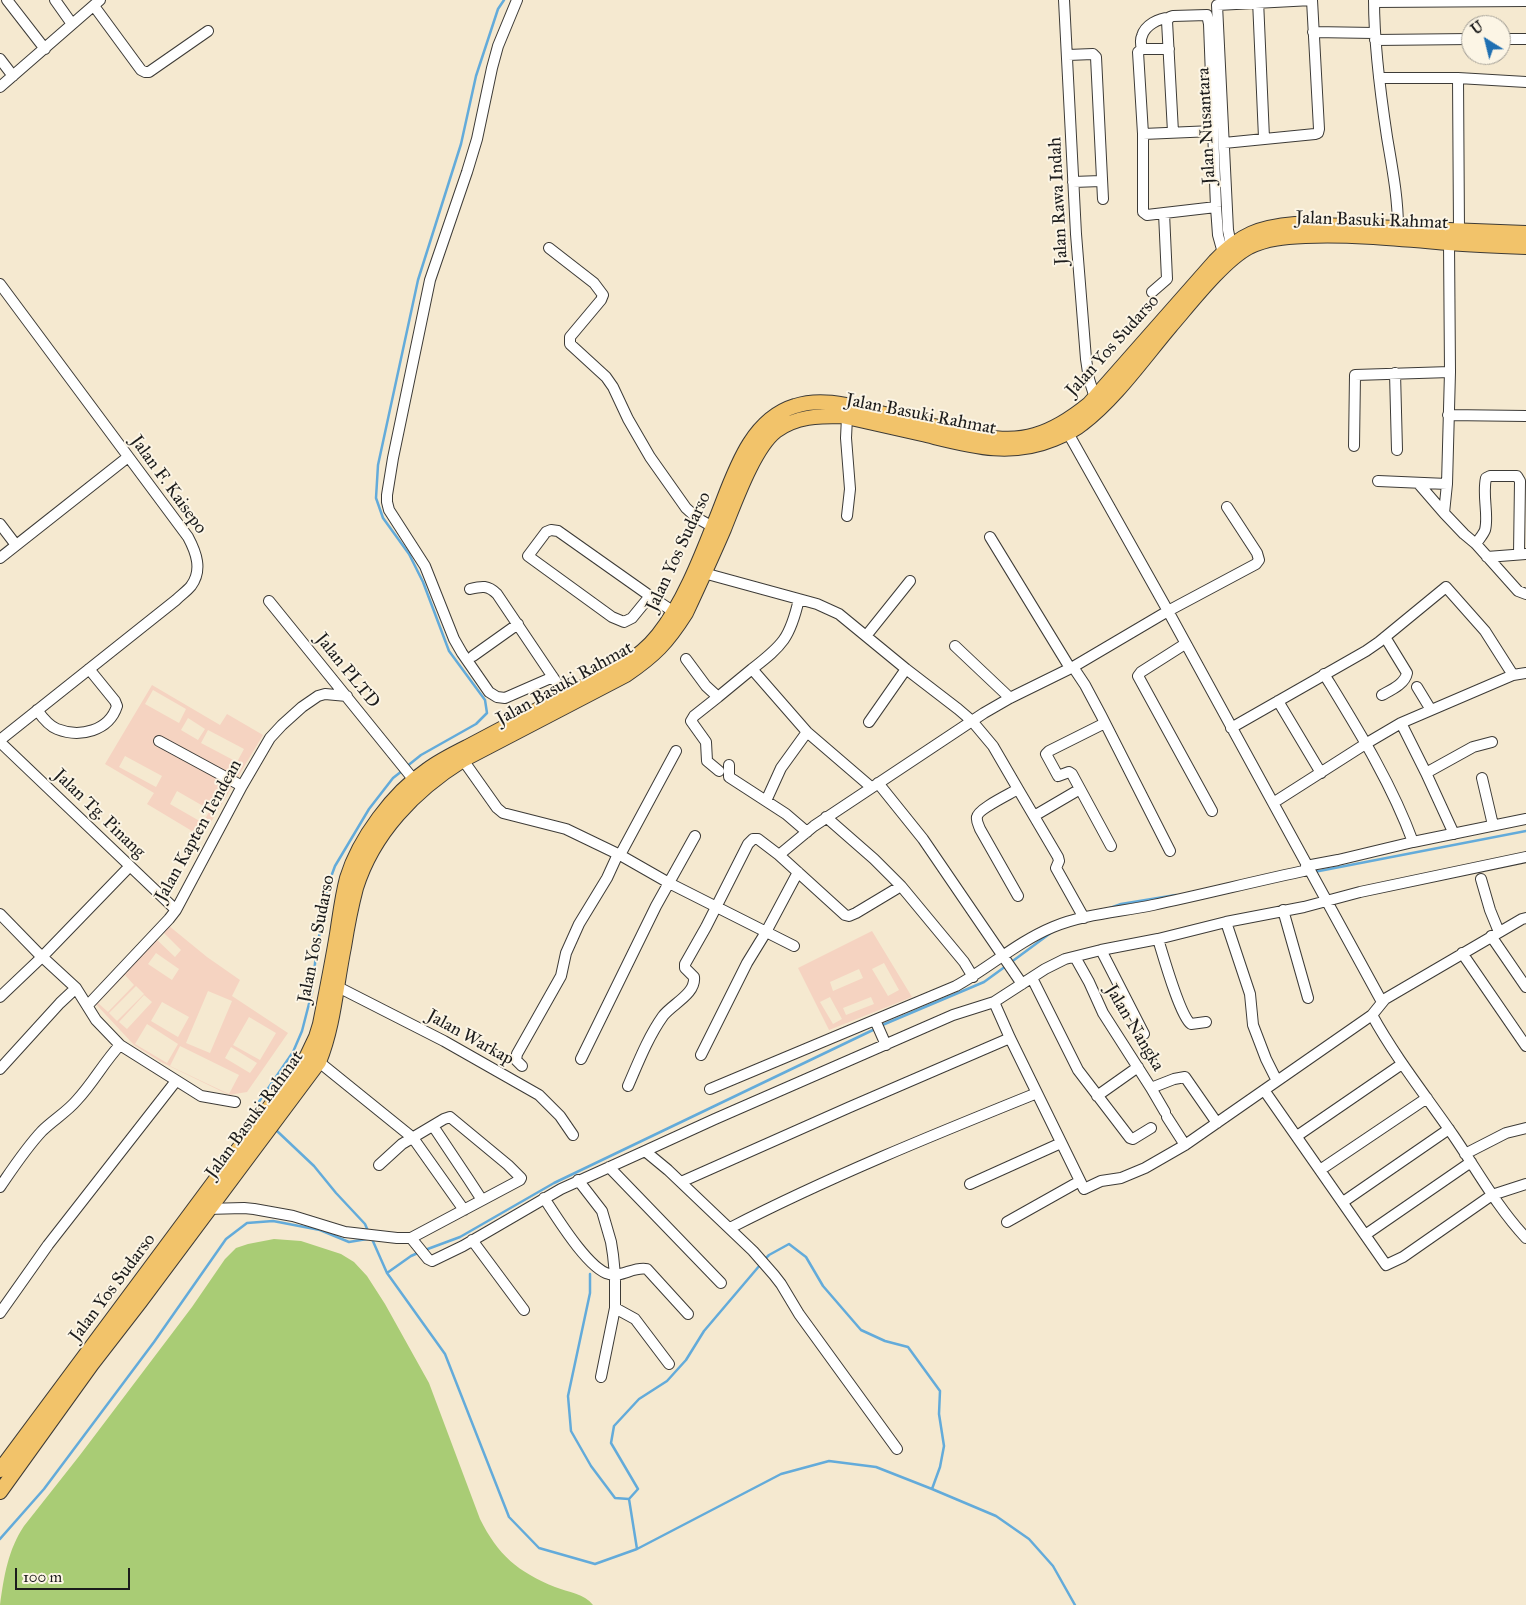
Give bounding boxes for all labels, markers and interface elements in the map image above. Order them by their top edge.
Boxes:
north arrow [1461,15,1511,65]
text: U [1468,18,1487,38]
street label: Jalan Nusantara [1193,67,1221,185]
street label: Jalan Rawa Indah [1045,137,1073,265]
street label: Jalan Basuki Rahmat [1295,208,1449,234]
street label: Jalan Yos Sudarso [1062,291,1164,401]
street label: Jalan Basuki Rahmat [844,390,998,440]
street label: Jalan F. Kaisepo [125,432,211,538]
street label: Jalan Yos Sudarso [642,489,716,615]
street label: Jalan PLTD [310,629,384,713]
street label: Jalan Basuki Rahmat [493,638,637,730]
street label: Jalan Kapten Tendean [151,756,247,906]
street label: Jalan Tg. Pinang [49,765,149,863]
street label: Jalan Yos Sudarso [294,873,340,1005]
street label: Jalan Nangka [1100,981,1168,1075]
street label: Jalan Warkap [423,1005,517,1071]
street label: Jalan Basuki Rahmat [201,1047,309,1183]
street label: Jalan Yos Sudarso [65,1230,161,1346]
scale bar [18,1558,132,1590]
text: 100 m [23,1568,62,1586]

